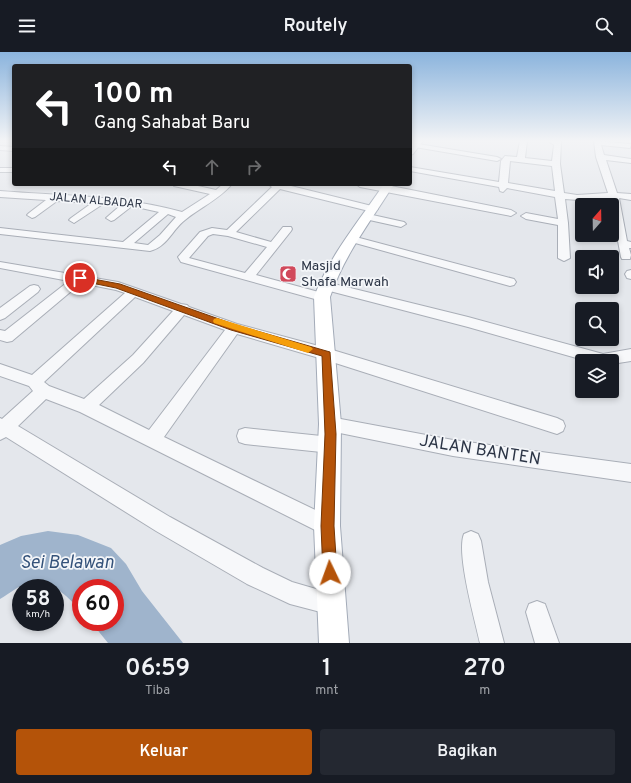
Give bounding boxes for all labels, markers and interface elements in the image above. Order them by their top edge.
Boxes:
icon: menu [16,15,38,37]
text: Routely [283,15,348,38]
icon: search [593,15,615,37]
text: 100 m [94,77,174,113]
icon: left [28,80,80,132]
text: Gang Sahabat Baru [94,112,250,135]
icon: left [159,156,181,178]
icon: ahead [201,156,223,178]
icon: right [243,156,265,178]
street label: JALAN ALBADAR [49,189,143,213]
north arrow [575,198,619,242]
map controls [575,198,619,398]
button: sound [575,250,619,294]
place label: Masjid Shafa Marwah [301,258,389,291]
pin [63,261,97,295]
mosque icon: Masjid Shafa Marwah [278,264,298,284]
icon: arrive [69,267,91,289]
button: search [575,302,619,346]
button: layers [575,354,619,398]
street label: JALAN BANTEN [418,431,542,471]
water label: Sei Belawan [20,552,114,575]
position arrow [309,552,351,594]
speed limit sign: 60 [72,579,124,631]
text: 58 [26,587,50,613]
text: km/h [26,608,50,621]
text: 06:59 [125,654,190,684]
text: 1 [322,654,331,684]
text: 270 [463,654,506,684]
text: Tiba [145,683,170,699]
text: mnt [315,683,338,699]
text: m [479,683,490,699]
button: Keluar [16,729,312,775]
button: Bagikan [320,729,615,775]

